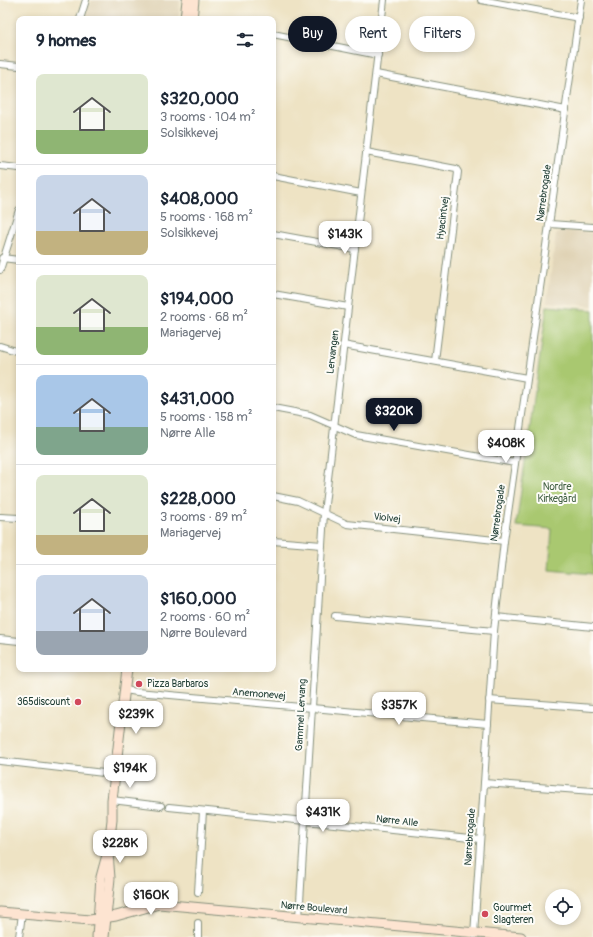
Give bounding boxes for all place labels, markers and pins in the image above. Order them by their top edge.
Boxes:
pin: $143K [317,221,373,255]
pin: $320K [366,398,422,432]
pin: $408K [478,430,534,464]
place label: Pizza Barbaros [147,678,209,690]
marker: Pizza Barbaros [134,679,144,689]
pin: $357K [371,692,427,726]
place label: 365discount [17,696,71,708]
marker: 365discount [73,697,83,707]
pin: $239K [108,701,164,735]
pin: $194K [102,755,158,789]
pin: $431K [295,799,351,833]
pin: $228K [92,830,148,864]
pin: $160K [123,882,179,916]
place label: Gourmet Slagteren [493,902,534,926]
marker: Gourmet Slagteren [480,909,490,919]

